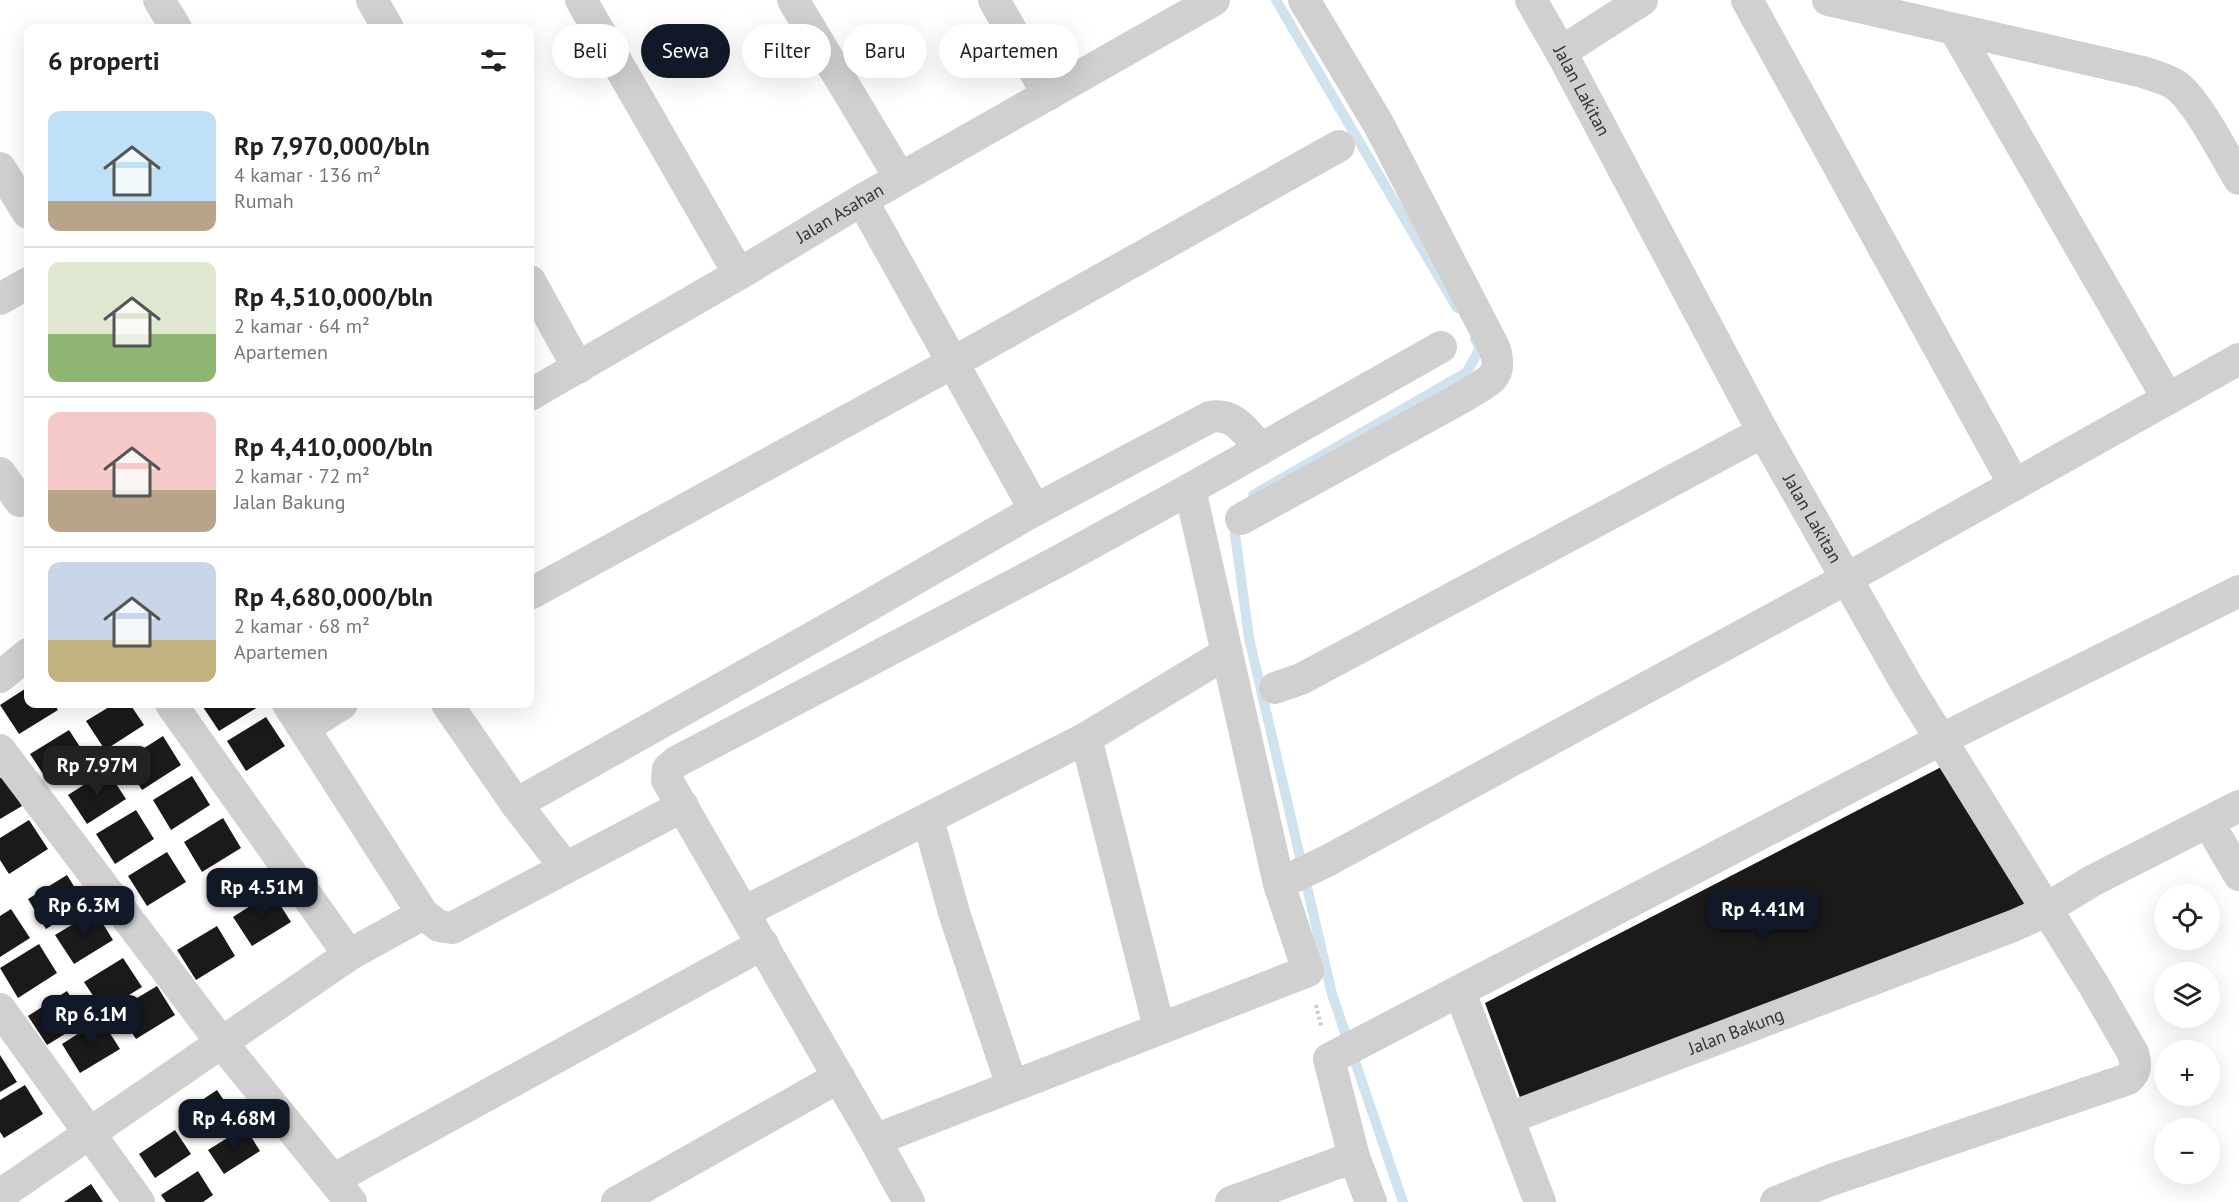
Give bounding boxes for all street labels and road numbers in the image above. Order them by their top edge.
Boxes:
street label: Jalan Lakitan [1548,40,1616,140]
street label: Jalan Asahan [791,178,888,249]
street label: Jalan Lakitan [1778,469,1847,567]
street label: Jalan Bakung [1684,1002,1787,1060]

